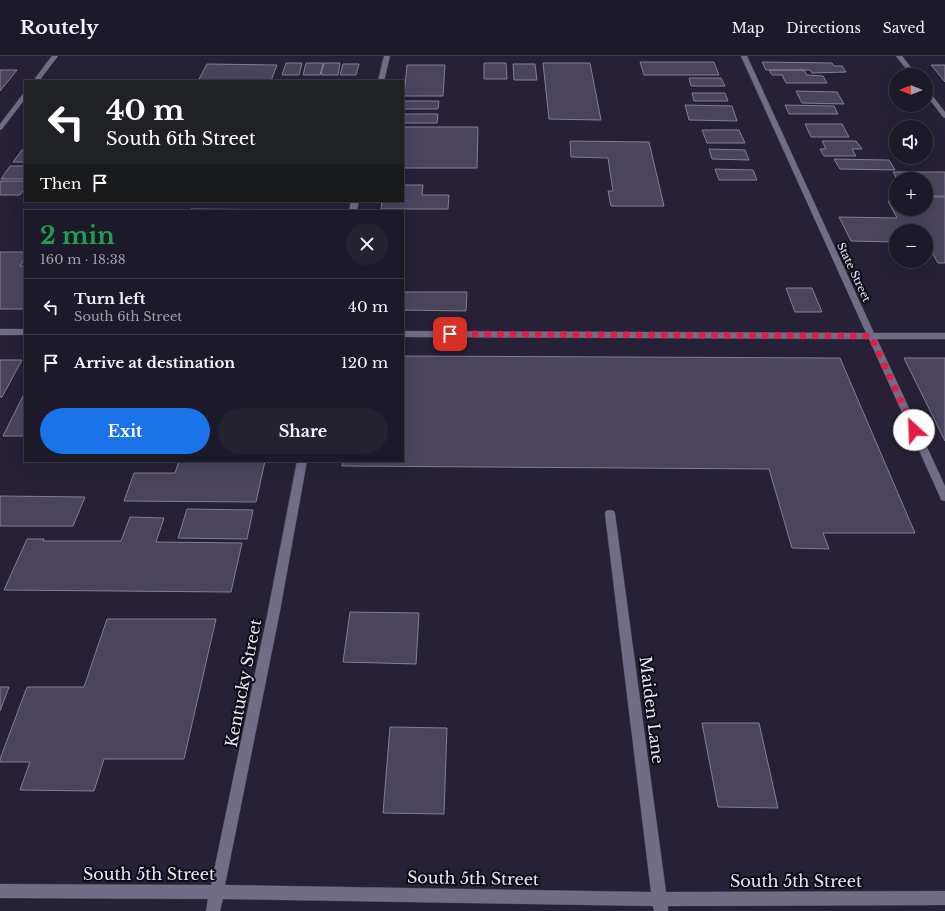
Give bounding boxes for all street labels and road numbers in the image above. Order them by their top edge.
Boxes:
street label: State Street [834,240,874,305]
street label: Kentucky Street [221,617,265,749]
street label: Maiden Lane [635,655,669,765]
street label: South 5th Street [83,864,215,884]
street label: South 5th Street [407,867,539,889]
street label: South 5th Street [730,871,862,891]

